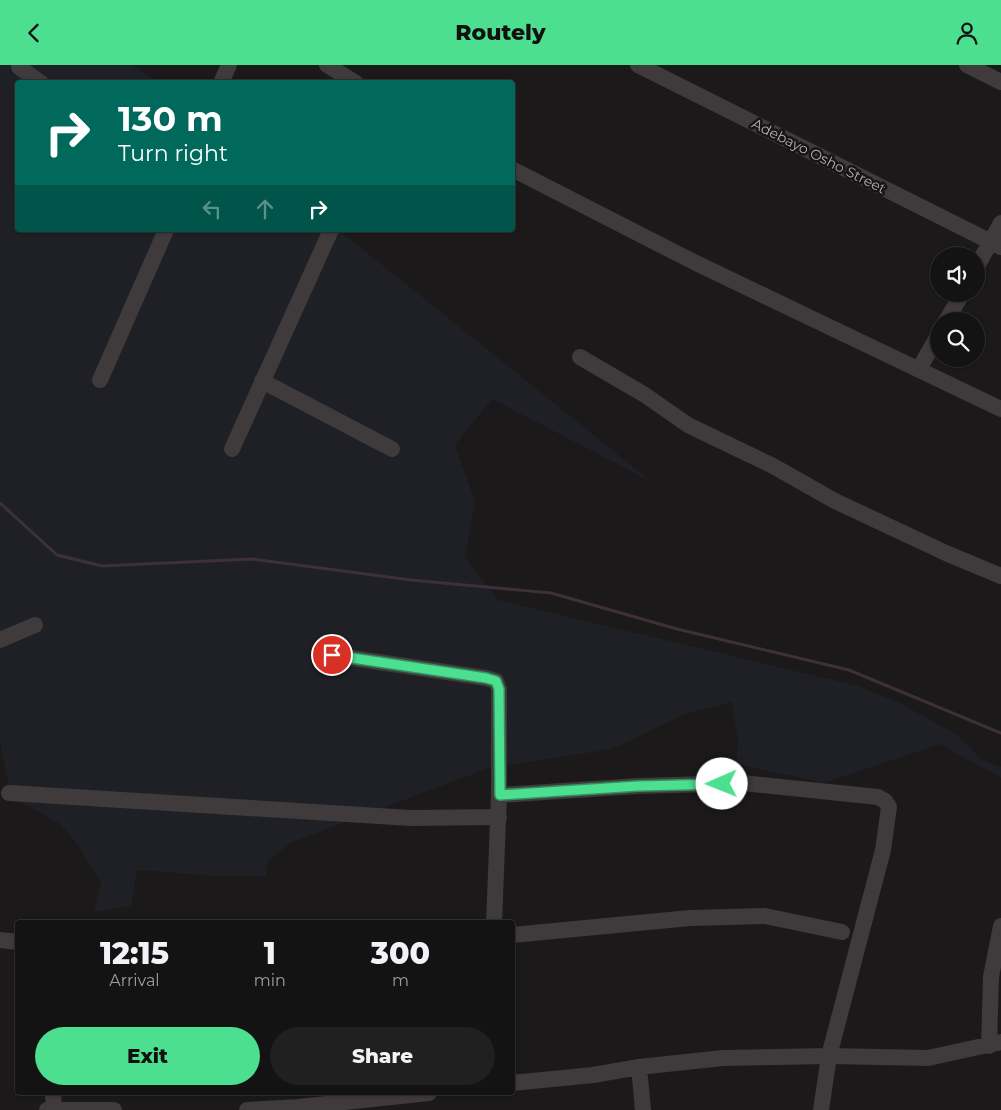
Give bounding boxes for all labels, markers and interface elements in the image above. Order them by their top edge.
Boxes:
icon: back [20,19,48,47]
text: Routely [455,19,546,46]
icon: person [953,19,981,47]
text: 130 m [118,97,223,140]
icon: right [35,100,100,165]
street label: Adebayo Osho Street [749,114,889,198]
text: Turn right [118,140,228,167]
icon: left [198,195,226,223]
icon: ahead [251,195,279,223]
icon: right [304,195,332,223]
map controls [930,247,985,367]
button: sound [930,247,985,302]
button: search [930,312,985,367]
pin [311,634,353,676]
icon: arrive [318,641,346,669]
position arrow [695,757,747,809]
text: 12:15 [100,935,169,972]
text: 1 [264,935,276,972]
text: 300 [371,935,430,972]
text: Arrival [109,971,160,990]
text: min [254,971,286,990]
text: m [392,971,409,990]
button: Exit [35,1027,260,1085]
button: Share [270,1027,495,1085]

